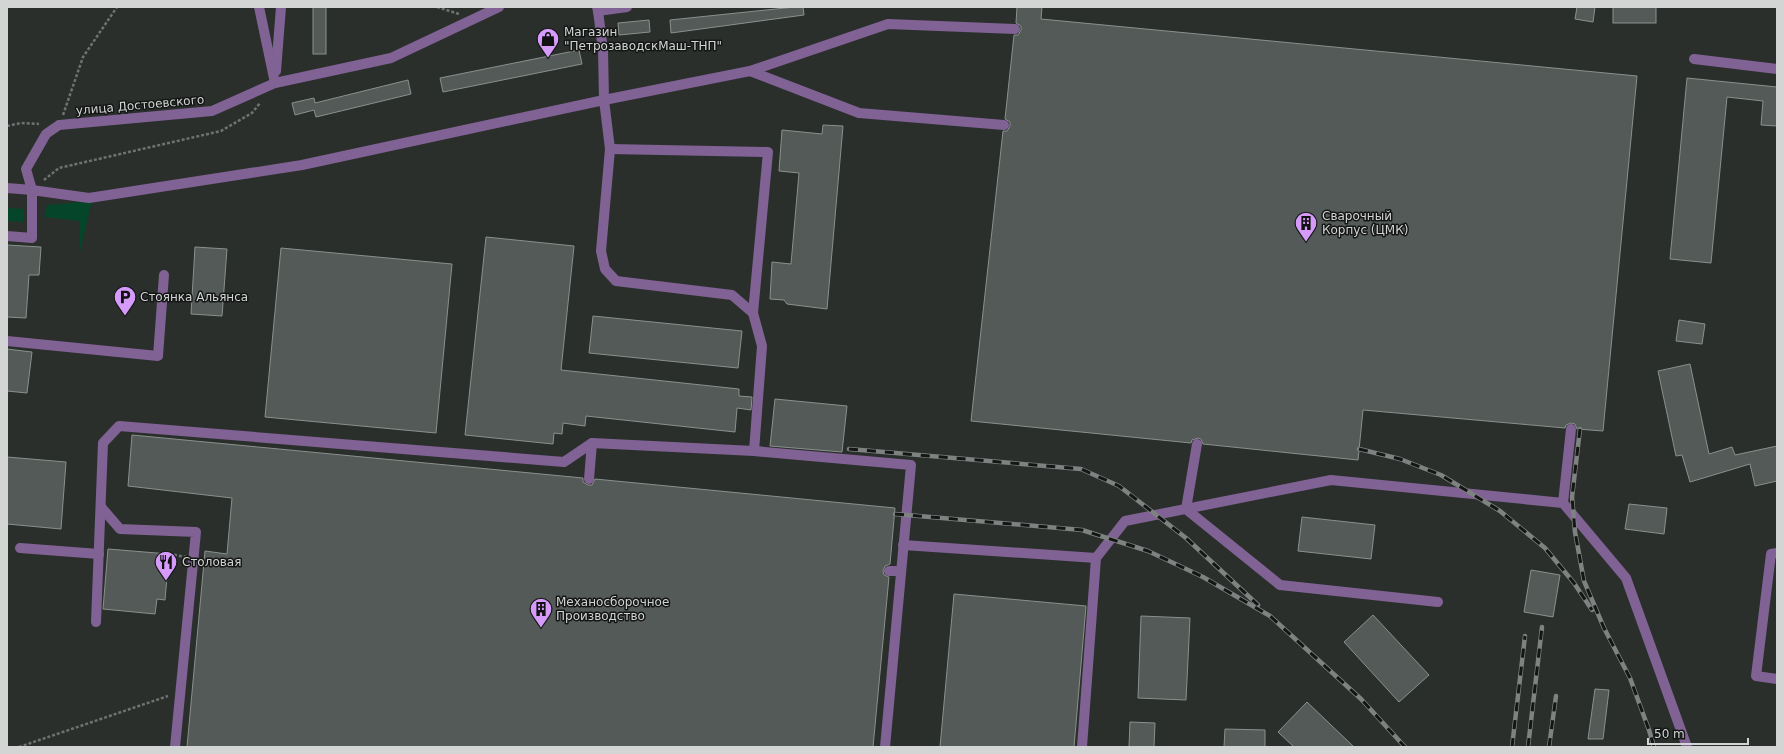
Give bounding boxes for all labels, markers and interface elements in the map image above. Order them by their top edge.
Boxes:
place label: Магазин "ПетрозаводскМаш-ТНП" [564,25,722,53]
shop icon: Магазин "ПетрозаводскМаш-ТНП" [535,26,561,59]
street label: улица Достоевского [75,92,205,118]
place label: Сварочный Корпус (ЦМК) [1322,209,1408,237]
building icon: Сварочный Корпус (ЦМК) [1293,210,1319,243]
parking icon: Стоянка Альянса [112,284,138,317]
place label: Стоянка Альянса [140,290,248,304]
restaurant icon: Столовая [153,549,179,582]
place label: Столовая [182,555,241,569]
place label: Механосборочное Производство [556,595,669,623]
building icon: Механосборочное Производство [528,596,554,629]
scale bar [1648,720,1748,746]
text: 50 m [1654,727,1685,741]

